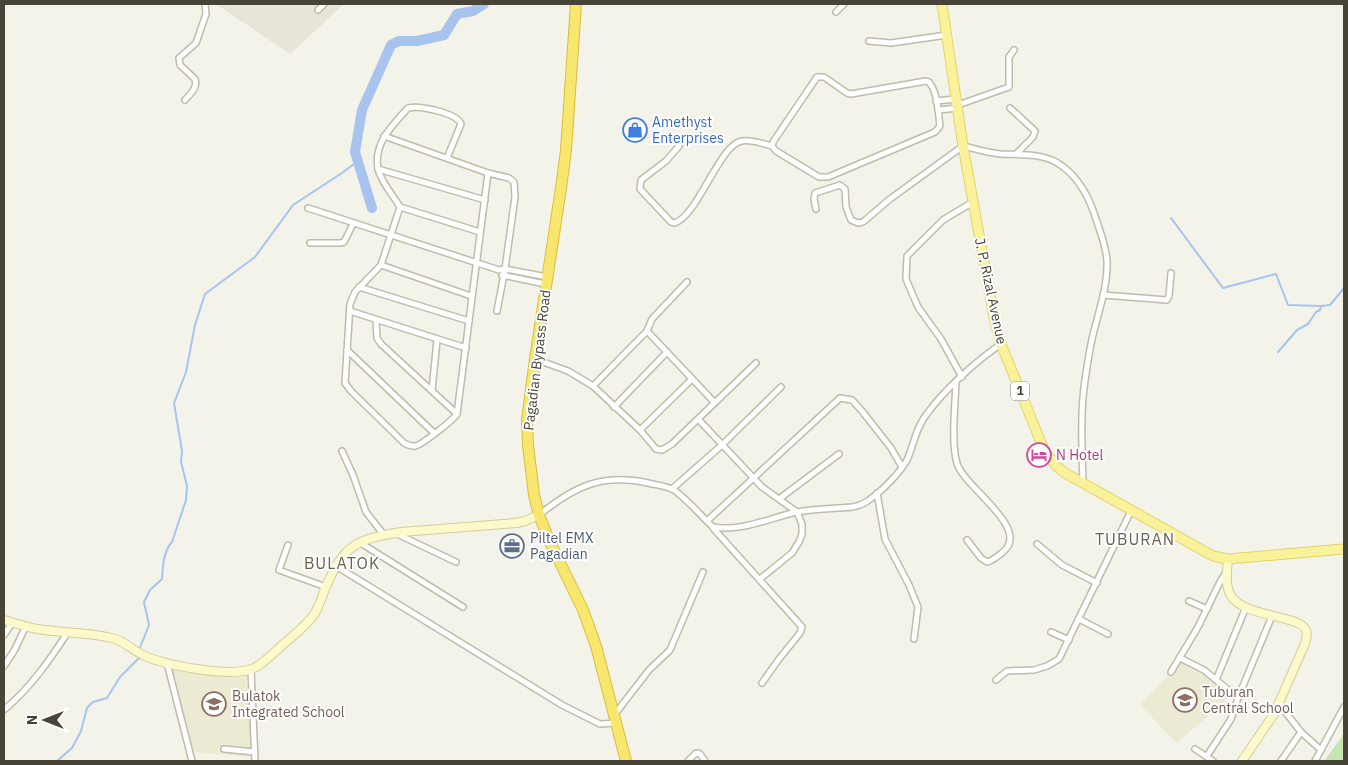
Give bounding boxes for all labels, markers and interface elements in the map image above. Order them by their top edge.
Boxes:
place label: Amethyst Enterprises [652,113,724,147]
shop icon: Amethyst Enterprises [622,117,648,143]
street label: J. P. Rizal Avenue [971,236,1011,346]
street label: Pagadian Bypass Road [519,289,555,431]
road number: 1 [1011,382,1029,401]
hotel icon: N Hotel [1026,442,1052,468]
place label: N Hotel [1056,446,1103,464]
place label: Piltel EMX Pagadian [530,529,594,563]
district label: TUBURAN [1095,529,1175,549]
office icon: Piltel EMX Pagadian [499,533,525,559]
district label: BULATOK [304,553,380,573]
place label: Tuburan Central School [1202,683,1294,717]
place label: Bulatok Integrated School [232,687,345,721]
school or university icon: Tuburan Central School [1172,687,1198,713]
school or university icon: Bulatok Integrated School [201,691,227,717]
north arrow [20,695,70,745]
text: N [23,715,41,725]

